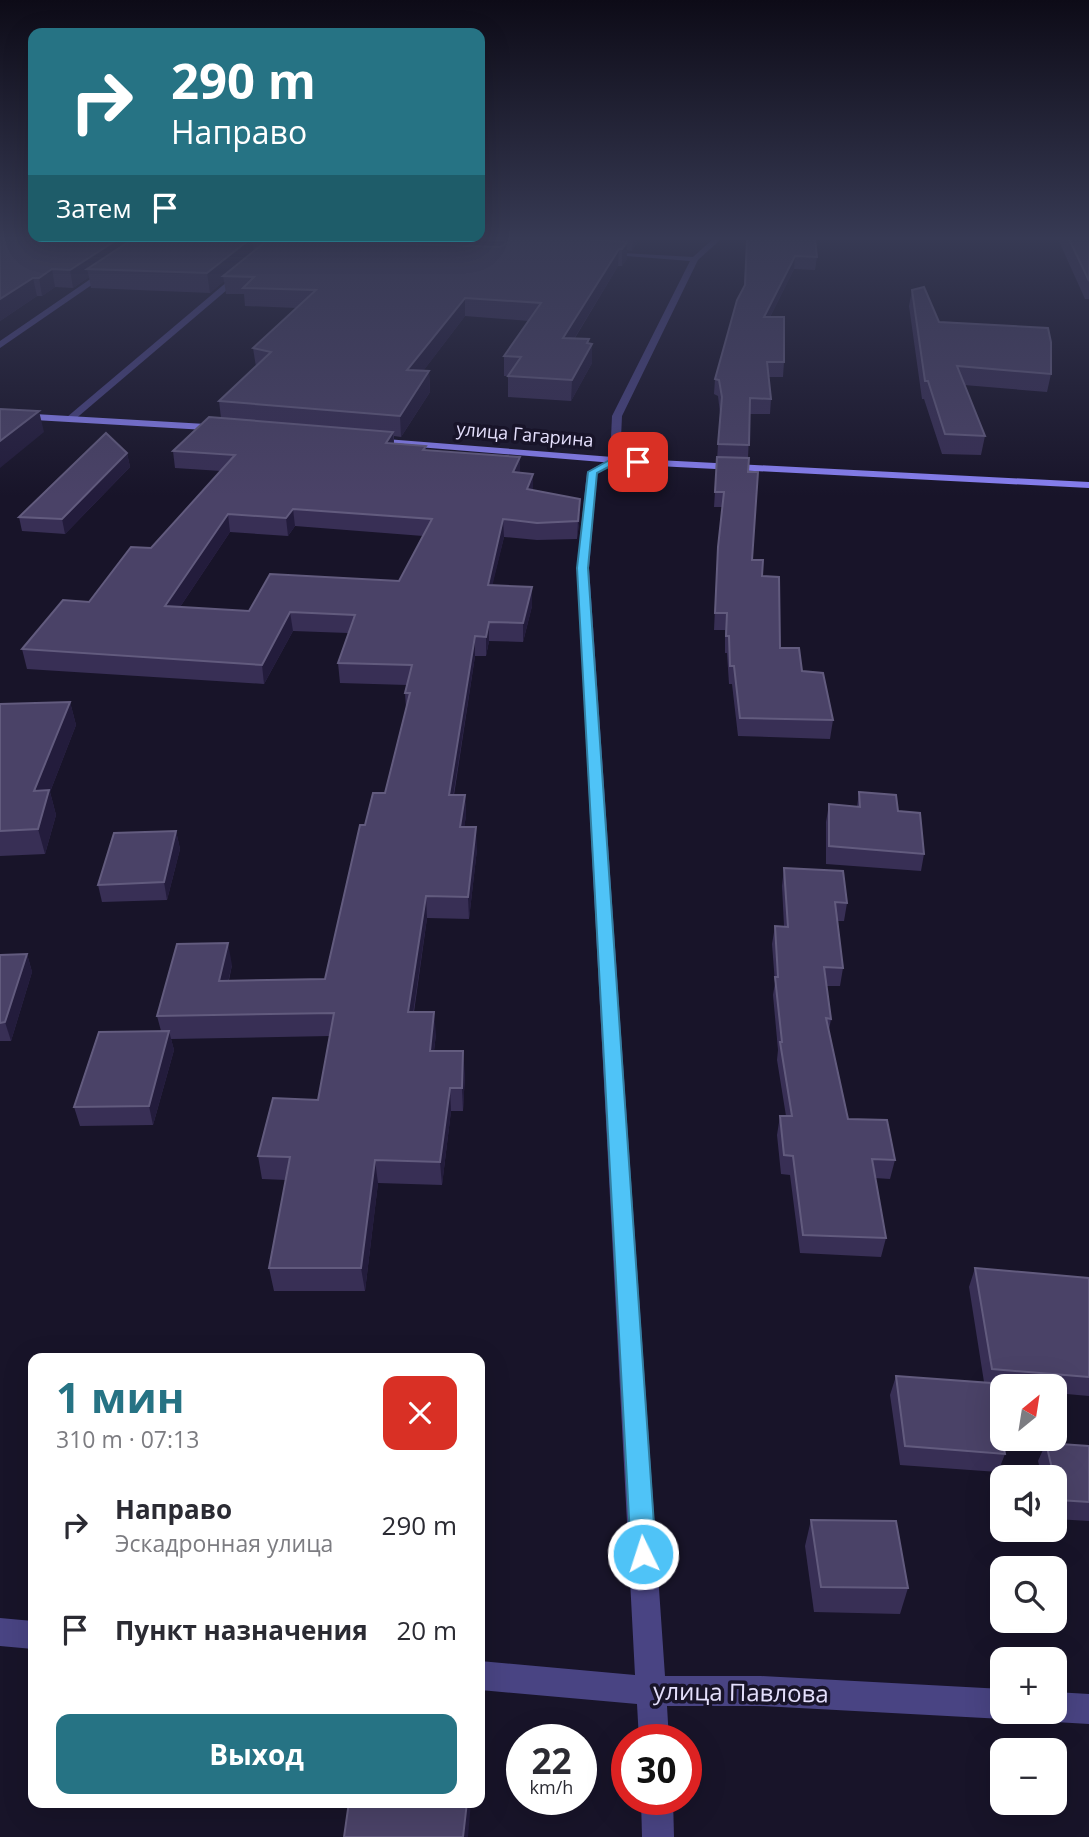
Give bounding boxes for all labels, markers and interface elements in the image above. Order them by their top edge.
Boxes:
text: 290 m [171,47,316,113]
icon: right [56,56,147,147]
text: Направо [171,110,307,153]
icon: arrive [146,189,184,227]
text: Затем [56,190,132,226]
street label: улица Гагарина [455,416,595,452]
pin [608,432,668,492]
icon: arrive [619,443,657,481]
text: 1 мин [56,1368,184,1425]
north arrow [990,1374,1068,1451]
map controls [990,1374,1067,1815]
button: close [383,1376,457,1450]
text: 310 m · 07:13 [56,1423,199,1455]
button: sound [990,1465,1067,1542]
text: Направо [115,1491,232,1527]
icon: right [56,1506,94,1544]
text: 290 m [382,1507,457,1543]
position arrow [606,1517,680,1591]
text: Эскадронная улица [115,1527,333,1559]
button: search [990,1556,1067,1633]
icon: arrive [56,1611,94,1649]
text: Пункт назначения [115,1612,368,1648]
text: 20 m [396,1612,457,1648]
button: + [990,1647,1067,1724]
street label: улица Павлова [653,1673,829,1710]
button: Выход [56,1714,457,1794]
speed limit sign: 30 [611,1724,702,1815]
text: 22 [531,1737,572,1784]
button: − [990,1738,1067,1815]
text: km/h [530,1775,573,1799]

